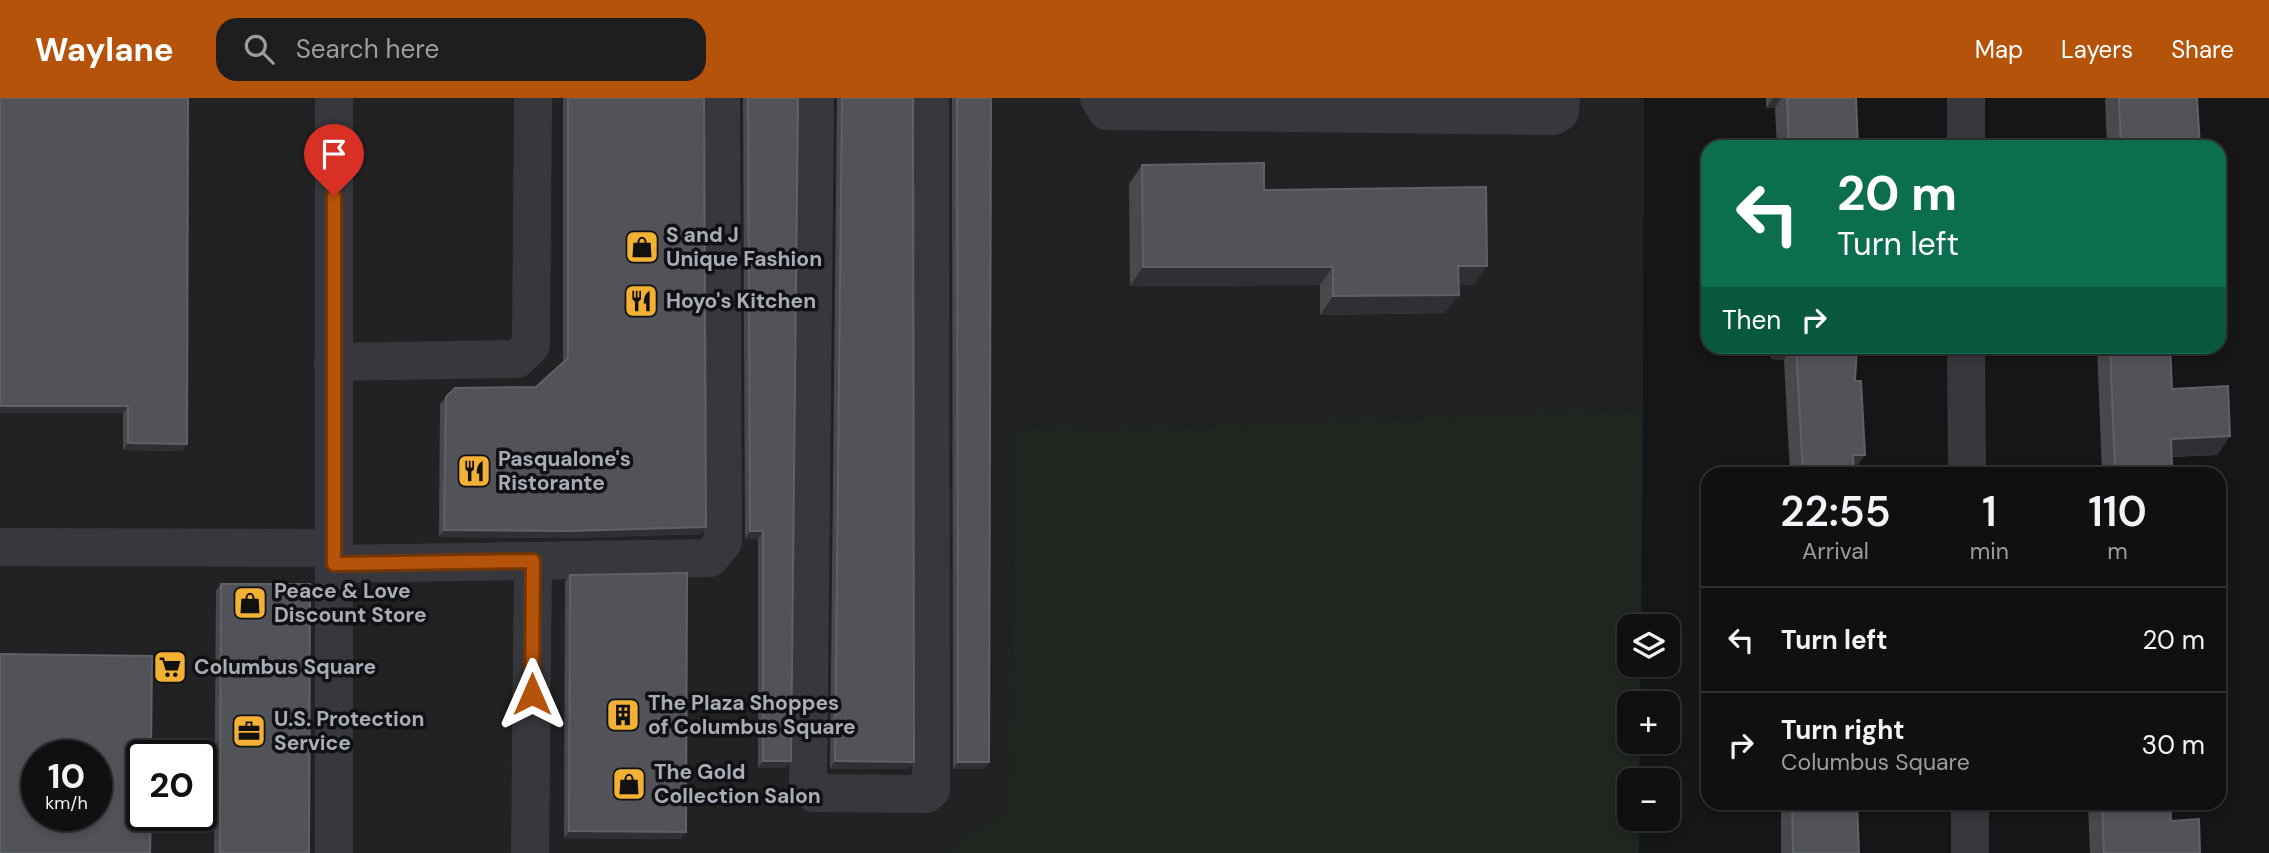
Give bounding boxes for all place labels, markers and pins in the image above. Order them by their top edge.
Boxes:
pin [304,124,364,196]
place label: S and J Unique Fashion [666,221,822,273]
shop icon: S and J Unique Fashion [623,228,661,266]
restaurant icon: Hoyo's Kitchen [622,282,660,320]
place label: Hoyo's Kitchen [666,287,816,315]
place label: Pasqualone's Ristorante [498,445,631,497]
restaurant icon: Pasqualone's Ristorante [455,452,493,490]
place label: Peace & Love Discount Store [274,577,427,629]
shop icon: Peace & Love Discount Store [231,584,269,622]
supermarket icon: Columbus Square [151,648,189,686]
place label: Columbus Square [194,653,376,681]
place label: The Plaza Shoppes of Columbus Square [648,689,856,741]
building icon: The Plaza Shoppes of Columbus Square [604,696,642,734]
place label: U.S. Protection Service [274,705,425,757]
office icon: U.S. Protection Service [230,712,268,750]
place label: The Gold Collection Salon [654,758,821,810]
shop icon: The Gold Collection Salon [610,765,648,803]

